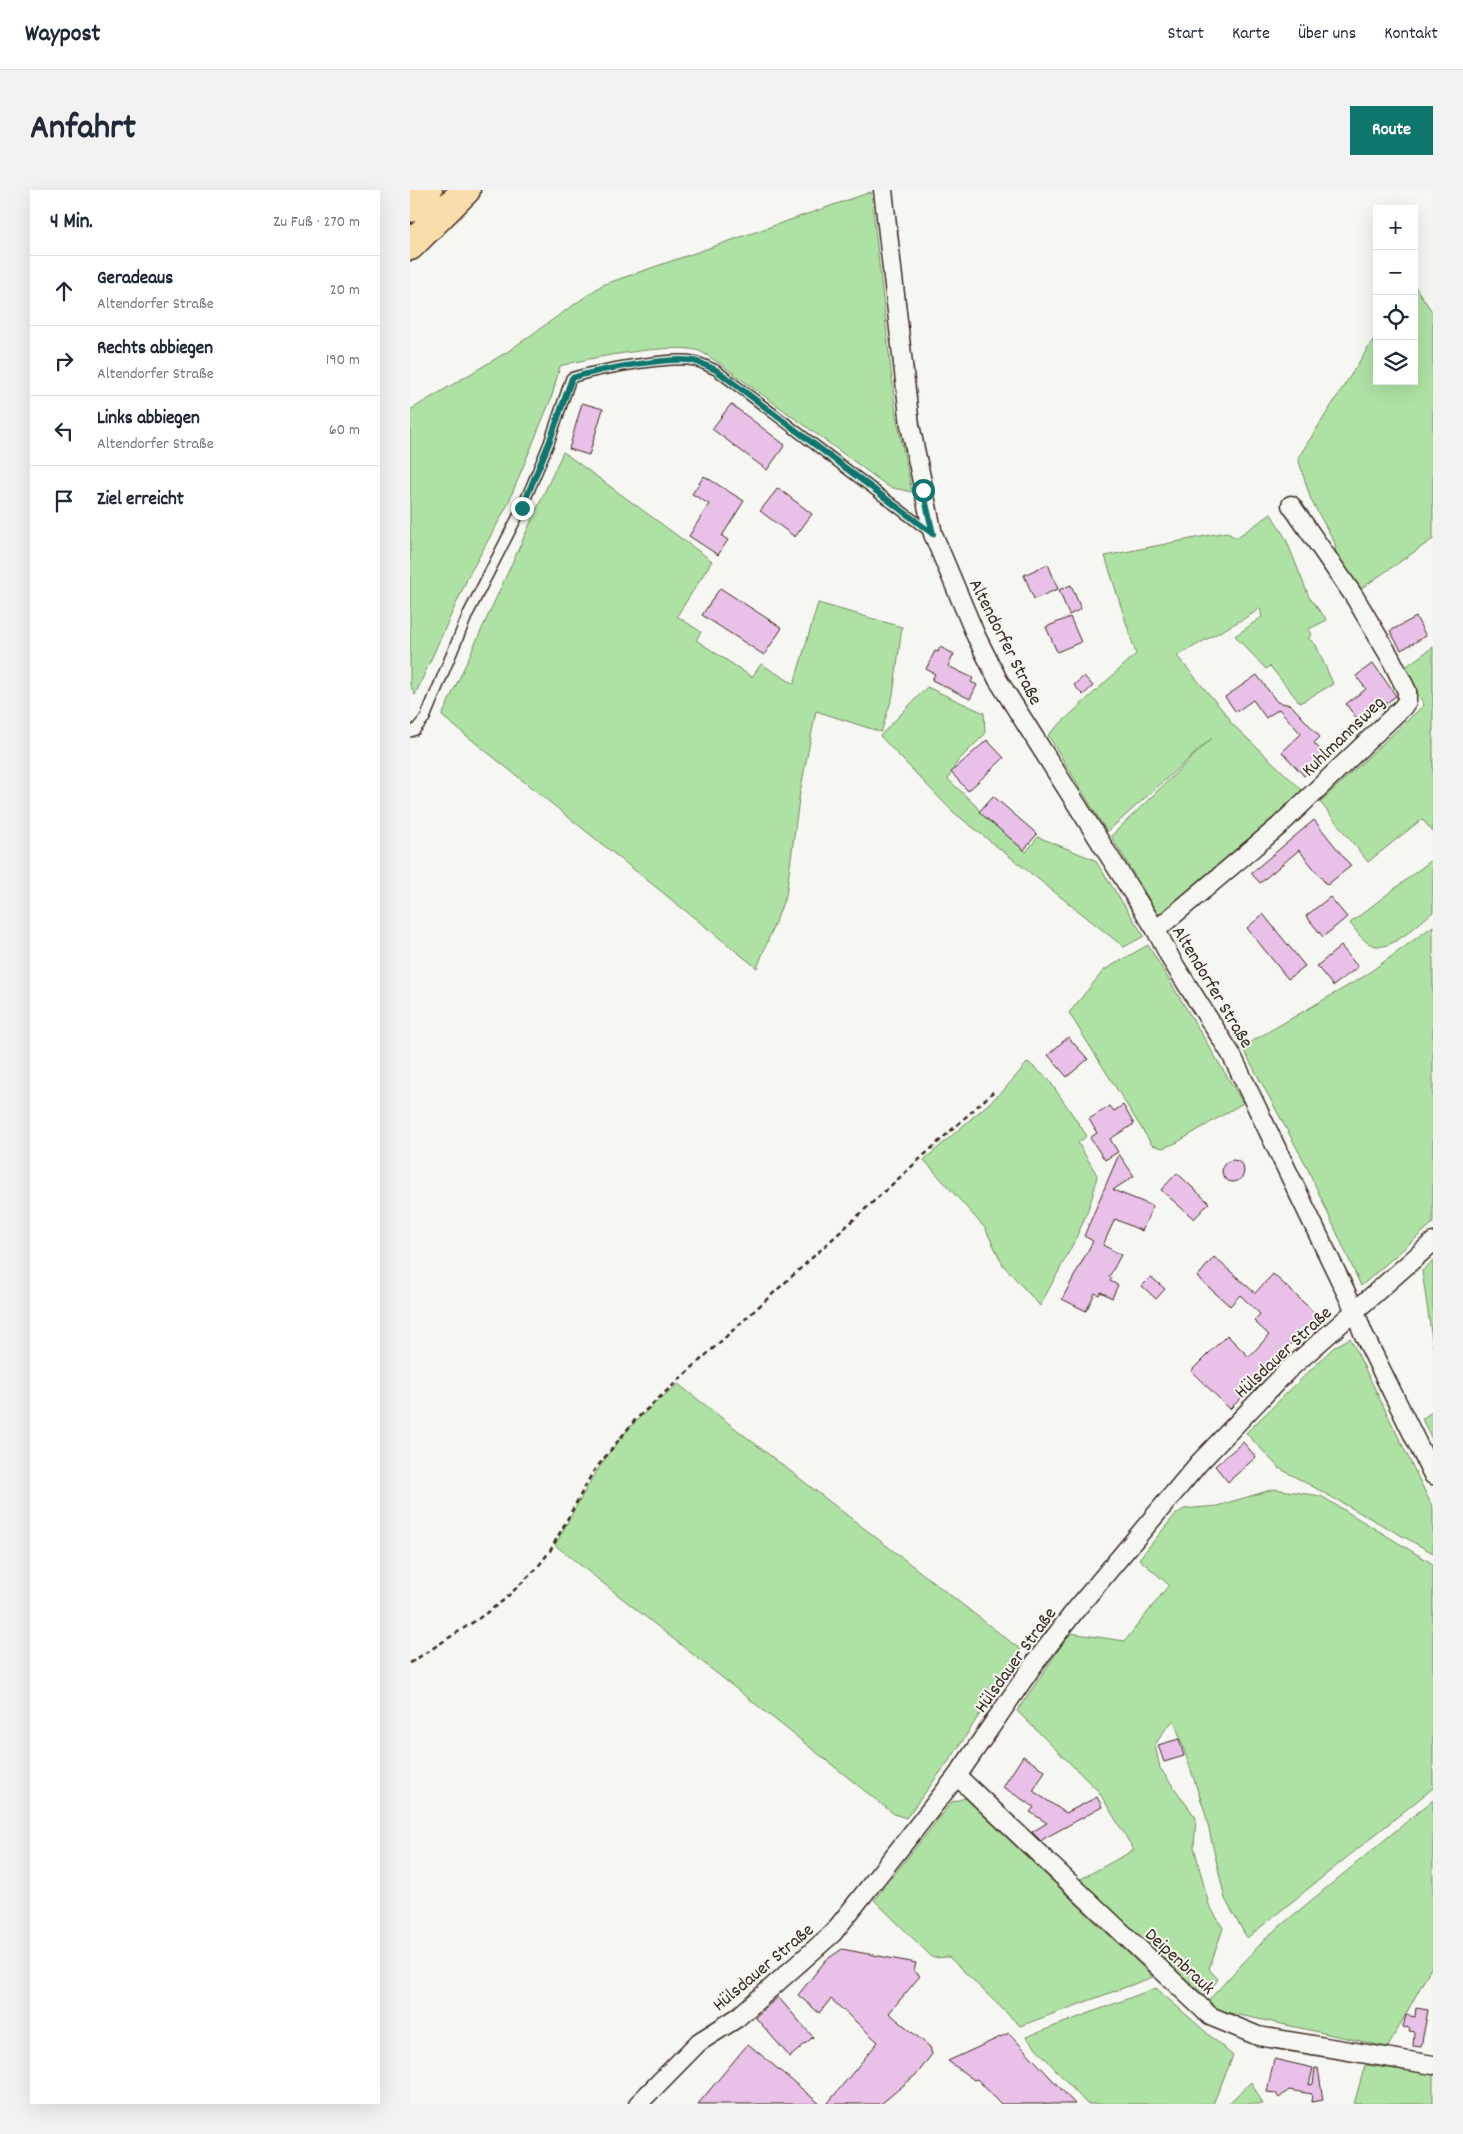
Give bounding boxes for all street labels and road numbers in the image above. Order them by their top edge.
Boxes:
street label: Altendorfer Straße [960,575,1047,710]
street label: Kuhlmannsweg [1297,691,1392,784]
street label: Altendorfer Straße [1164,921,1258,1054]
street label: Hülsdauer Straße [1229,1301,1339,1406]
street label: Hülsdauer Straße [969,1603,1064,1720]
street label: Hülsdauer Straße [708,1918,821,2019]
street label: Deipenbrauk [1137,1923,1220,2002]

